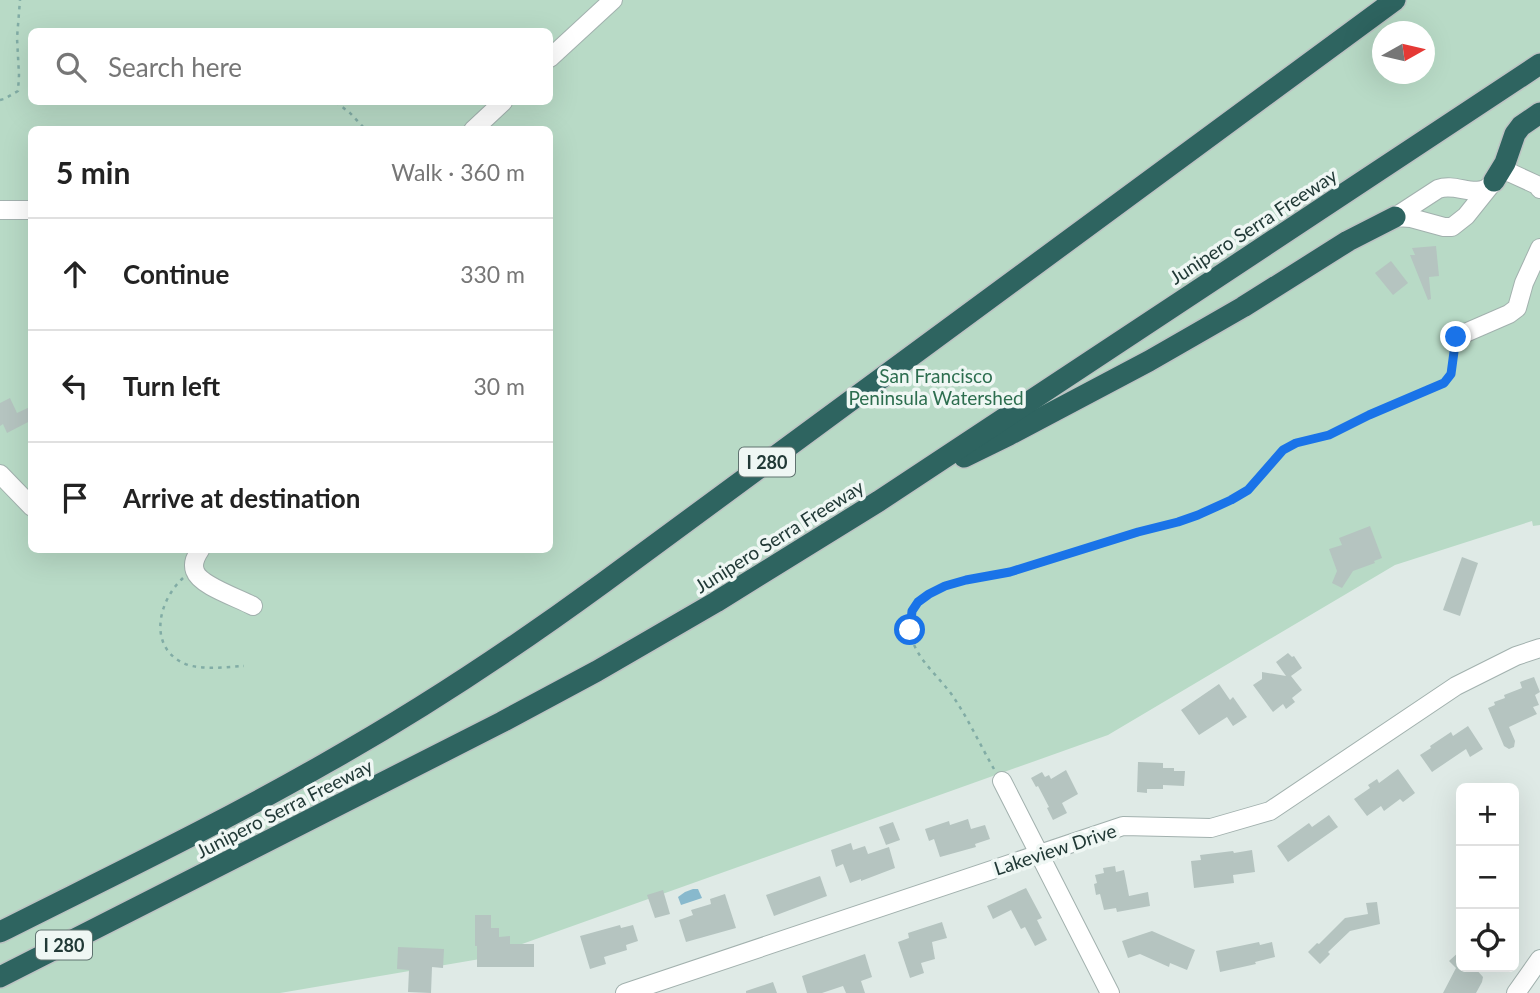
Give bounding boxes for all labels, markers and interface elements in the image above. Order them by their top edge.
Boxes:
north arrow [1372,21,1435,84]
search box [28,28,553,105]
icon: search [52,48,90,86]
text: Search here [108,51,242,83]
text: 5 min [56,154,130,190]
text: Walk · 360 m [391,158,525,186]
street label: Junipero Serra Freeway [1165,163,1341,289]
icon: ahead [56,255,94,293]
text: Continue [123,258,229,290]
text: 330 m [460,260,525,288]
route end [1440,321,1471,352]
park label: San Francisco Peninsula Watershed [848,364,1024,409]
icon: left [56,367,94,405]
text: Turn left [123,370,220,402]
text: 30 m [474,372,525,400]
road number: I 280 [739,448,795,476]
street label: Junipero Serra Freeway [690,475,868,597]
icon: arrive [56,479,94,517]
text: Arrive at destination [123,482,360,514]
route start [894,614,925,645]
street label: Junipero Serra Freeway [192,753,376,862]
map controls [1456,783,1519,972]
button: + [1456,783,1519,846]
street label: Lakeview Drive [991,818,1119,880]
button: − [1456,846,1519,909]
button: locate [1456,909,1519,972]
road number: I 280 [36,930,92,960]

